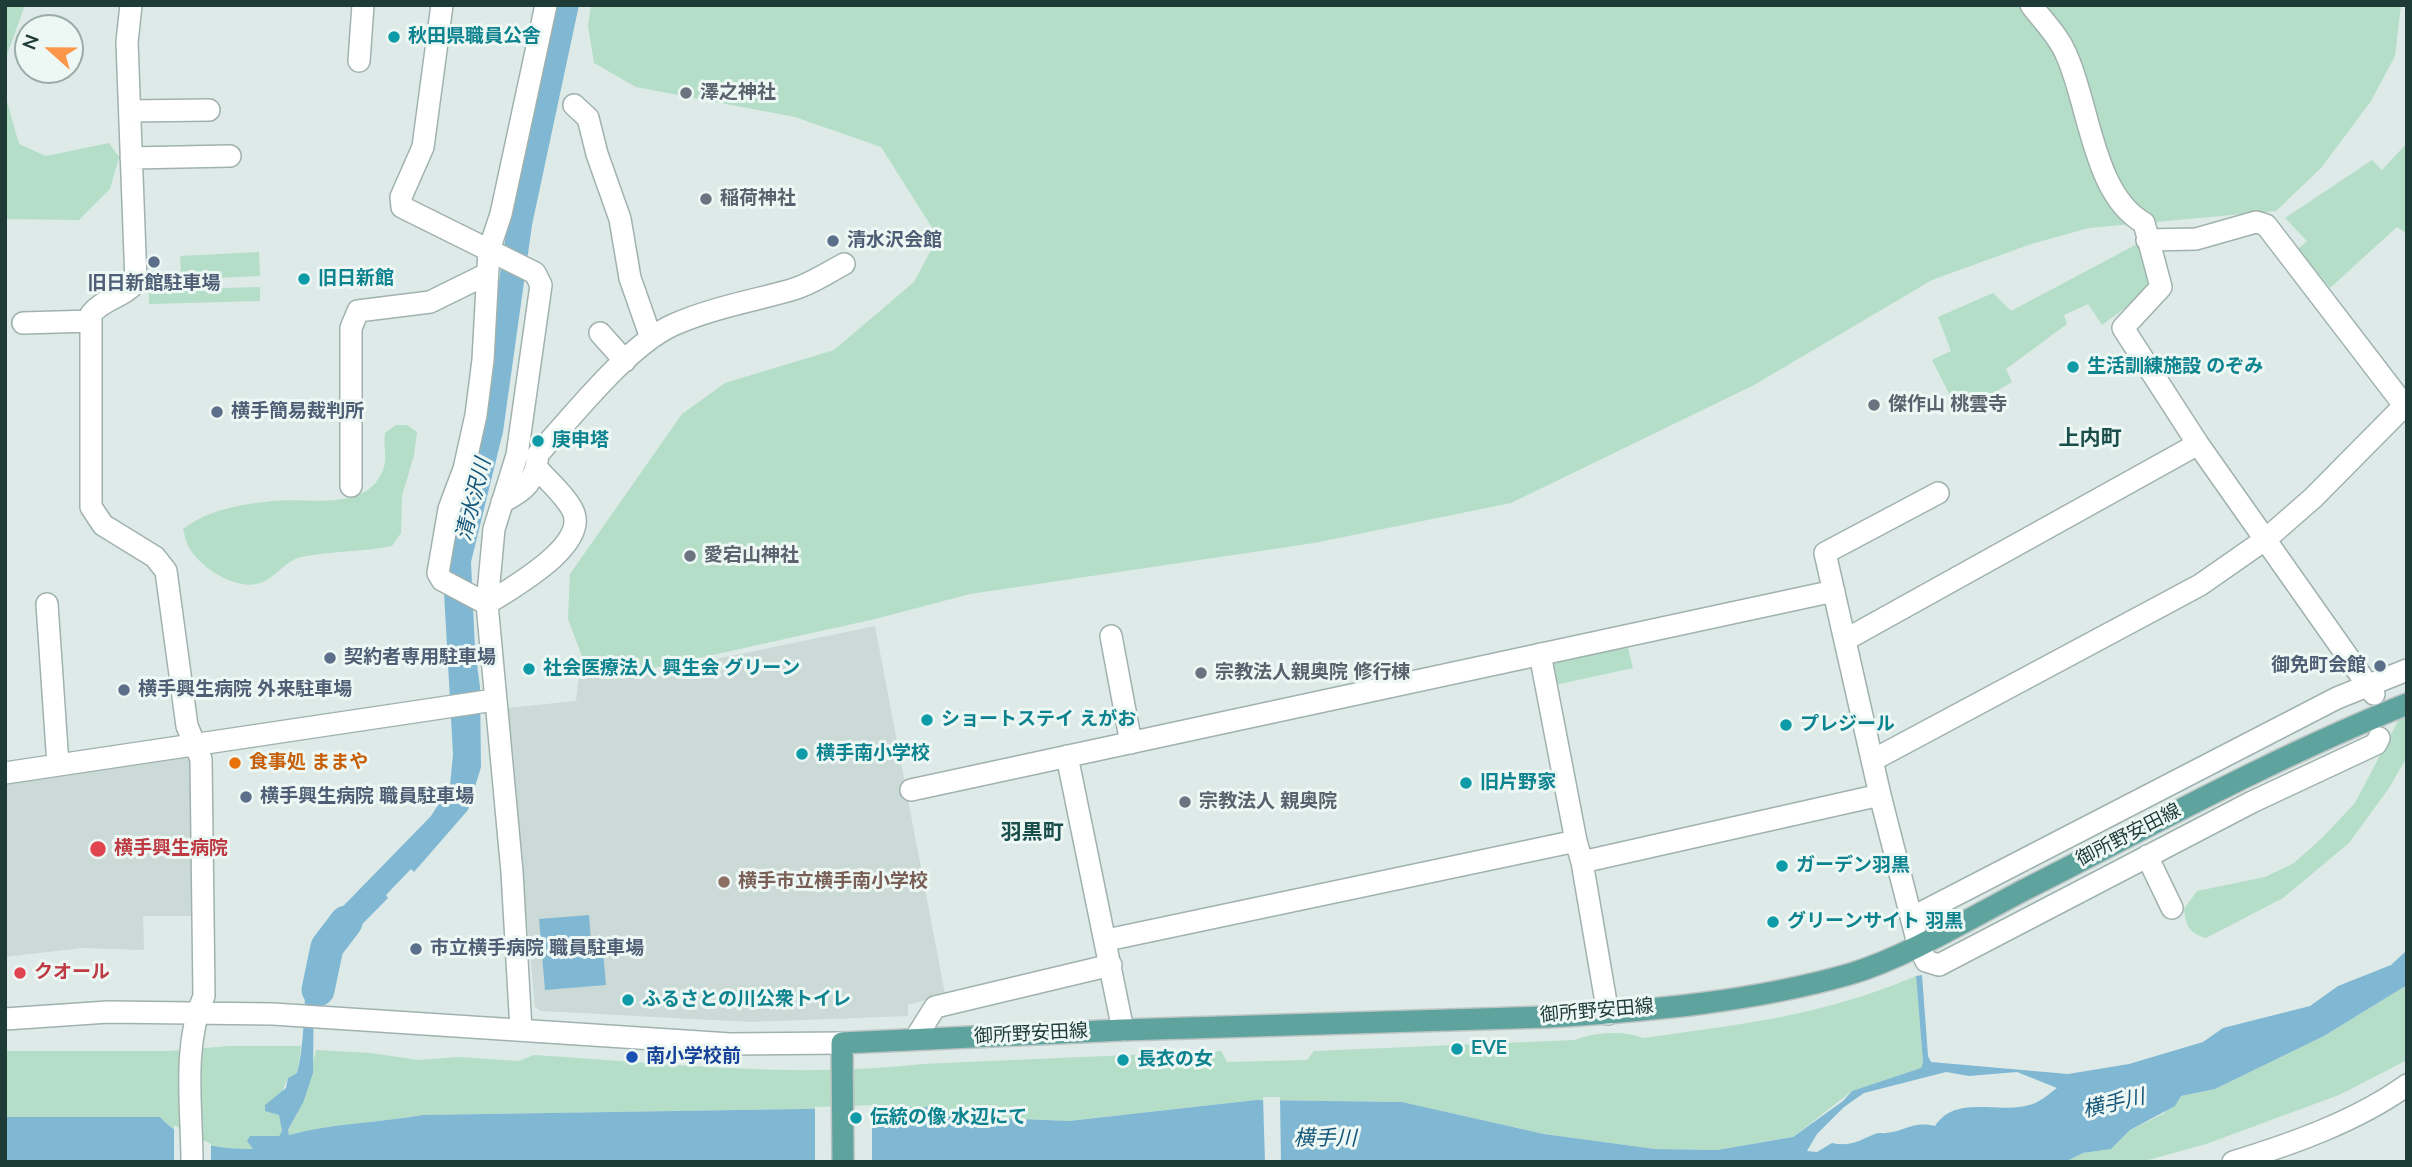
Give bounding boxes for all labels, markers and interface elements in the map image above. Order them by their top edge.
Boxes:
north arrow [14,14,84,84]
place label: 秋田県職員公舎 [408,26,541,48]
marker: 秋田県職員公舎 [386,29,402,45]
text: N [17,31,46,53]
place label: 澤之神社 [700,82,776,104]
marker: 澤之神社 [678,85,694,101]
place label: 稲荷神社 [720,188,796,210]
marker: 稲荷神社 [698,191,714,207]
place label: 清水沢会館 [847,230,942,252]
marker: 清水沢会館 [825,233,841,249]
marker: 旧日新館駐車場 [146,254,162,270]
place label: 旧日新館 [318,268,394,290]
marker: 旧日新館 [296,271,312,287]
place label: 旧日新館駐車場 [88,273,220,295]
place label: 生活訓練施設 のぞみ [2087,356,2263,378]
marker: 生活訓練施設 のぞみ [2065,359,2081,375]
place label: 傑作山 桃雲寺 [1888,394,2007,416]
marker: 傑作山 桃雲寺 [1866,397,1882,413]
place label: 横手簡易裁判所 [231,401,364,423]
marker: 横手簡易裁判所 [209,404,225,420]
district label: 上内町 [2059,427,2121,453]
place label: 庚申塔 [552,430,609,452]
marker: 庚申塔 [530,433,546,449]
water label: 清水沢川 [453,456,497,544]
place label: 愛宕山神社 [704,545,799,567]
marker: 愛宕山神社 [682,548,698,564]
place label: 契約者専用駐車場 [344,647,496,669]
marker: 契約者専用駐車場 [322,650,338,666]
place label: 御免町会館 [2271,655,2366,677]
place label: 社会医療法人 興生会 グリーン [543,658,800,680]
marker: 御免町会館 [2372,658,2388,674]
marker: 社会医療法人 興生会 グリーン [521,661,537,677]
place label: 宗教法人親奥院 修行棟 [1215,662,1410,684]
marker: 宗教法人親奥院 修行棟 [1193,665,1209,681]
place label: 横手興生病院 外来駐車場 [138,679,352,701]
marker: 横手興生病院 外来駐車場 [116,682,132,698]
place label: ショートステイ えがお [941,709,1136,731]
marker: ショートステイ えがお [919,712,935,728]
place label: プレジール [1800,714,1895,736]
marker: プレジール [1778,717,1794,733]
place label: 横手南小学校 [816,743,930,765]
marker: 横手南小学校 [794,746,810,762]
place label: 食事処 ままや [249,752,368,774]
marker: 食事処 ままや [227,755,243,771]
place label: 旧片野家 [1480,772,1556,794]
marker: 旧片野家 [1458,775,1474,791]
place label: 横手興生病院 職員駐車場 [260,786,474,808]
marker: 横手興生病院 職員駐車場 [238,789,254,805]
place label: 宗教法人 親奥院 [1199,791,1337,813]
marker: 宗教法人 親奥院 [1177,794,1193,810]
street label: 御所野安田線 [2073,800,2185,872]
district label: 羽黒町 [1001,821,1063,847]
place label: 横手興生病院 [114,838,228,860]
marker: 横手興生病院 [88,839,108,859]
place label: ガーデン羽黒 [1796,855,1910,877]
marker: ガーデン羽黒 [1774,858,1790,874]
place label: 横手市立横手南小学校 [738,871,928,893]
marker: 横手市立横手南小学校 [716,874,732,890]
place label: グリーンサイト 羽黒 [1787,911,1963,933]
marker: グリーンサイト 羽黒 [1765,914,1781,930]
place label: 市立横手病院 職員駐車場 [430,938,644,960]
marker: 市立横手病院 職員駐車場 [408,941,424,957]
place label: クオール [34,962,110,984]
marker: クオール [12,965,28,981]
place label: ふるさとの川公衆トイレ [642,989,851,1011]
marker: ふるさとの川公衆トイレ [620,992,636,1008]
street label: 御所野安田線 [1539,996,1655,1028]
street label: 御所野安田線 [973,1021,1089,1049]
place label: EVE [1471,1038,1507,1060]
marker: EVE [1449,1041,1465,1057]
place label: 南小学校前 [646,1046,741,1068]
marker: 南小学校前 [624,1049,640,1065]
place label: 長衣の女 [1137,1049,1213,1071]
marker: 長衣の女 [1115,1052,1131,1068]
water label: 横手川 [2080,1086,2148,1124]
place label: 伝統の像 水辺にて [870,1107,1027,1129]
marker: 伝統の像 水辺にて [848,1110,864,1126]
water label: 横手川 [1294,1127,1356,1153]

